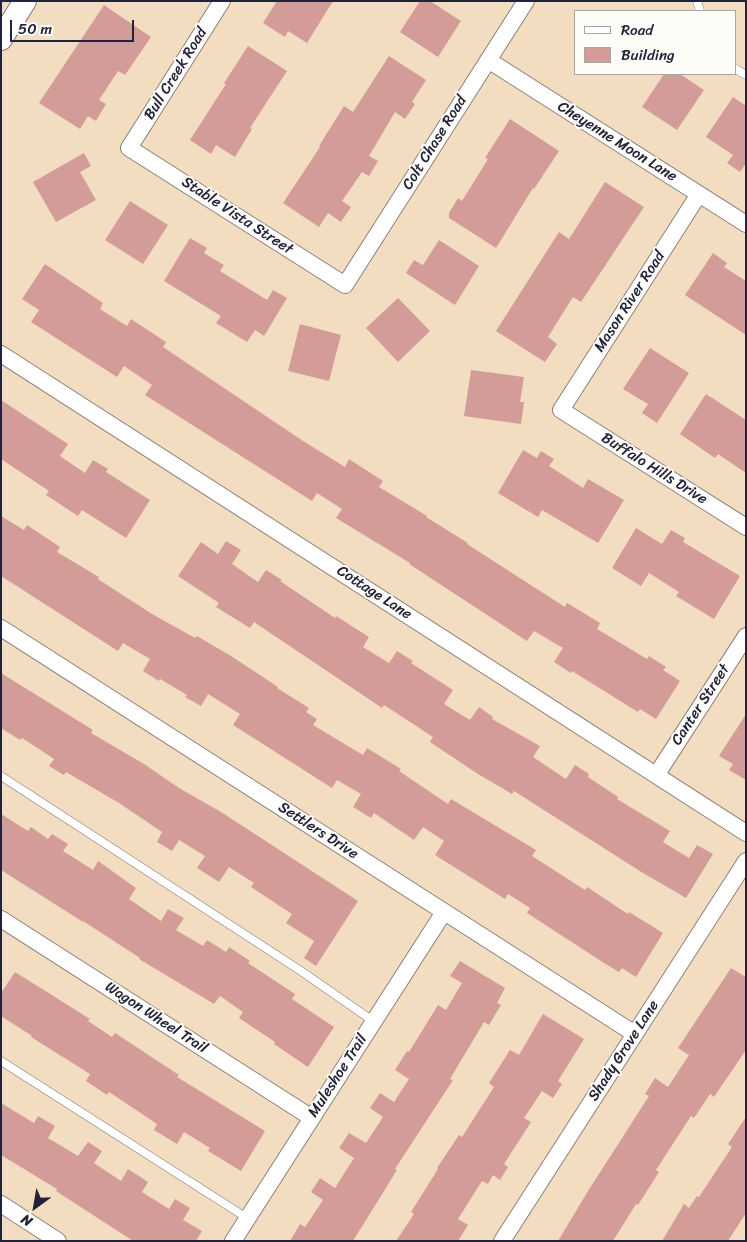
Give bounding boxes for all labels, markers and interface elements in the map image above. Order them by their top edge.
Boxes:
scale bar [12,10,136,42]
legend [574,10,737,75]
text: 50 m [18,16,52,42]
text: Road [621,17,653,43]
street label: Bull Creek Road [141,25,211,123]
text: Building [621,42,675,68]
street label: Colt Chase Road [399,93,471,193]
street label: Cheyenne Moon Lane [554,98,680,186]
street label: Stable Vista Street [178,173,296,259]
street label: Mason River Road [591,248,669,356]
street label: Buffalo Hills Drive [598,429,710,509]
street label: Cottage Lane [333,562,415,624]
street label: Canter Street [668,661,734,749]
street label: Settlers Drive [275,798,361,864]
street label: Wagon Wheel Trail [101,978,211,1058]
street label: Shady Grove Lane [585,997,663,1105]
street label: Muleshoe Trail [305,1031,371,1121]
north arrow [10,1182,60,1232]
text: N [16,1207,38,1233]

